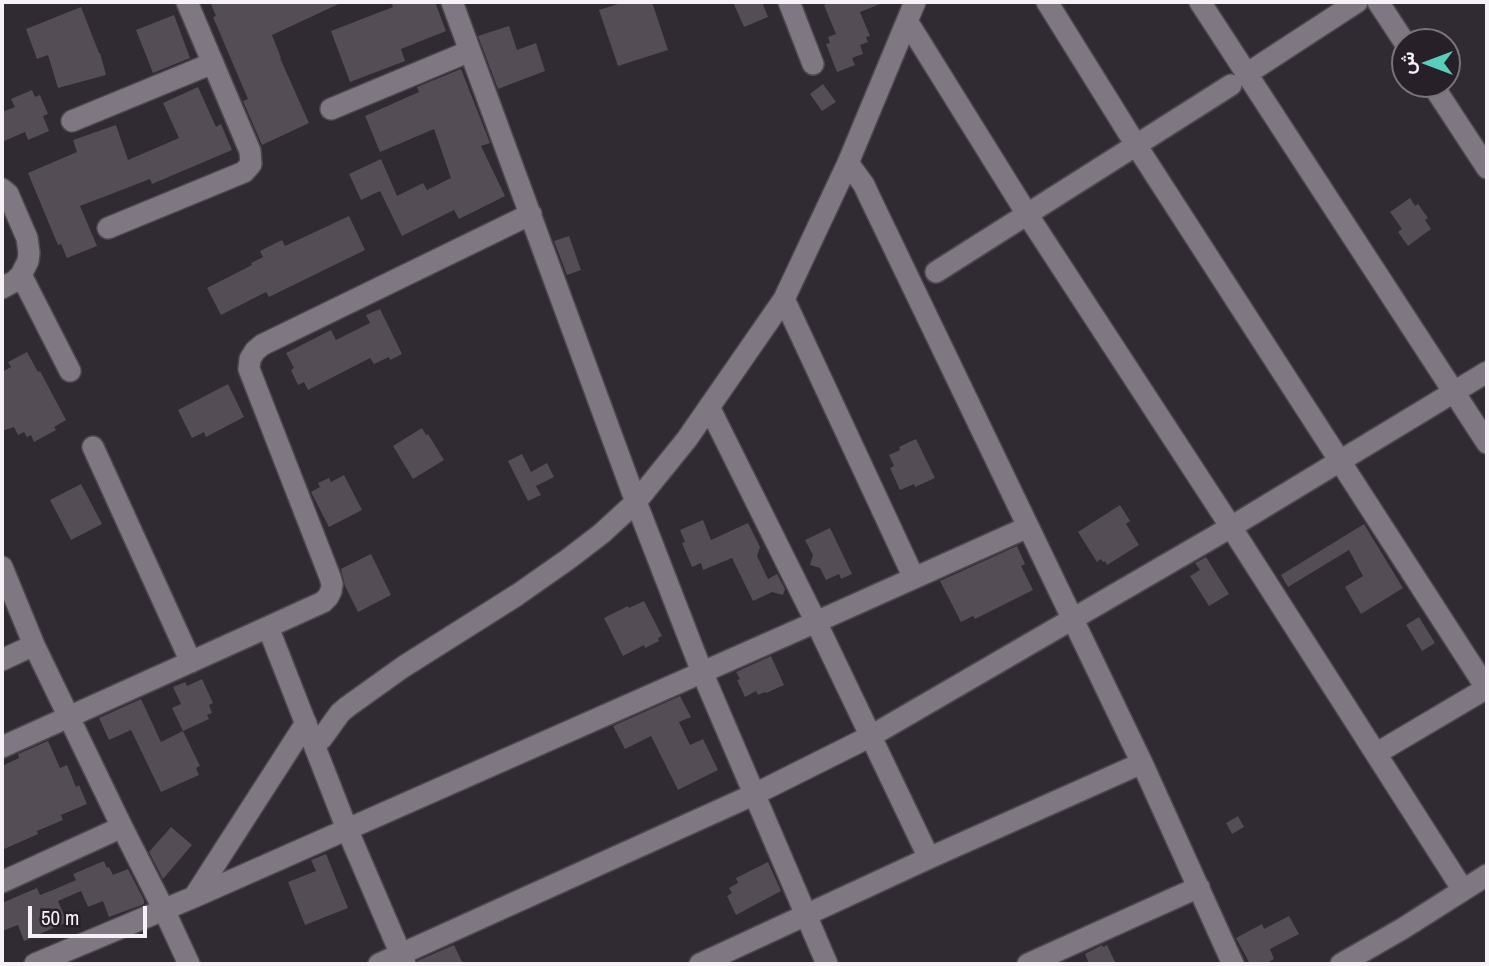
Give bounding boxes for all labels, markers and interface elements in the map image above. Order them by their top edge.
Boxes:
north arrow [1391,28,1461,98]
text: ش [1394,52,1420,74]
scale bar [32,892,150,936]
text: 50 m [41,903,79,932]

